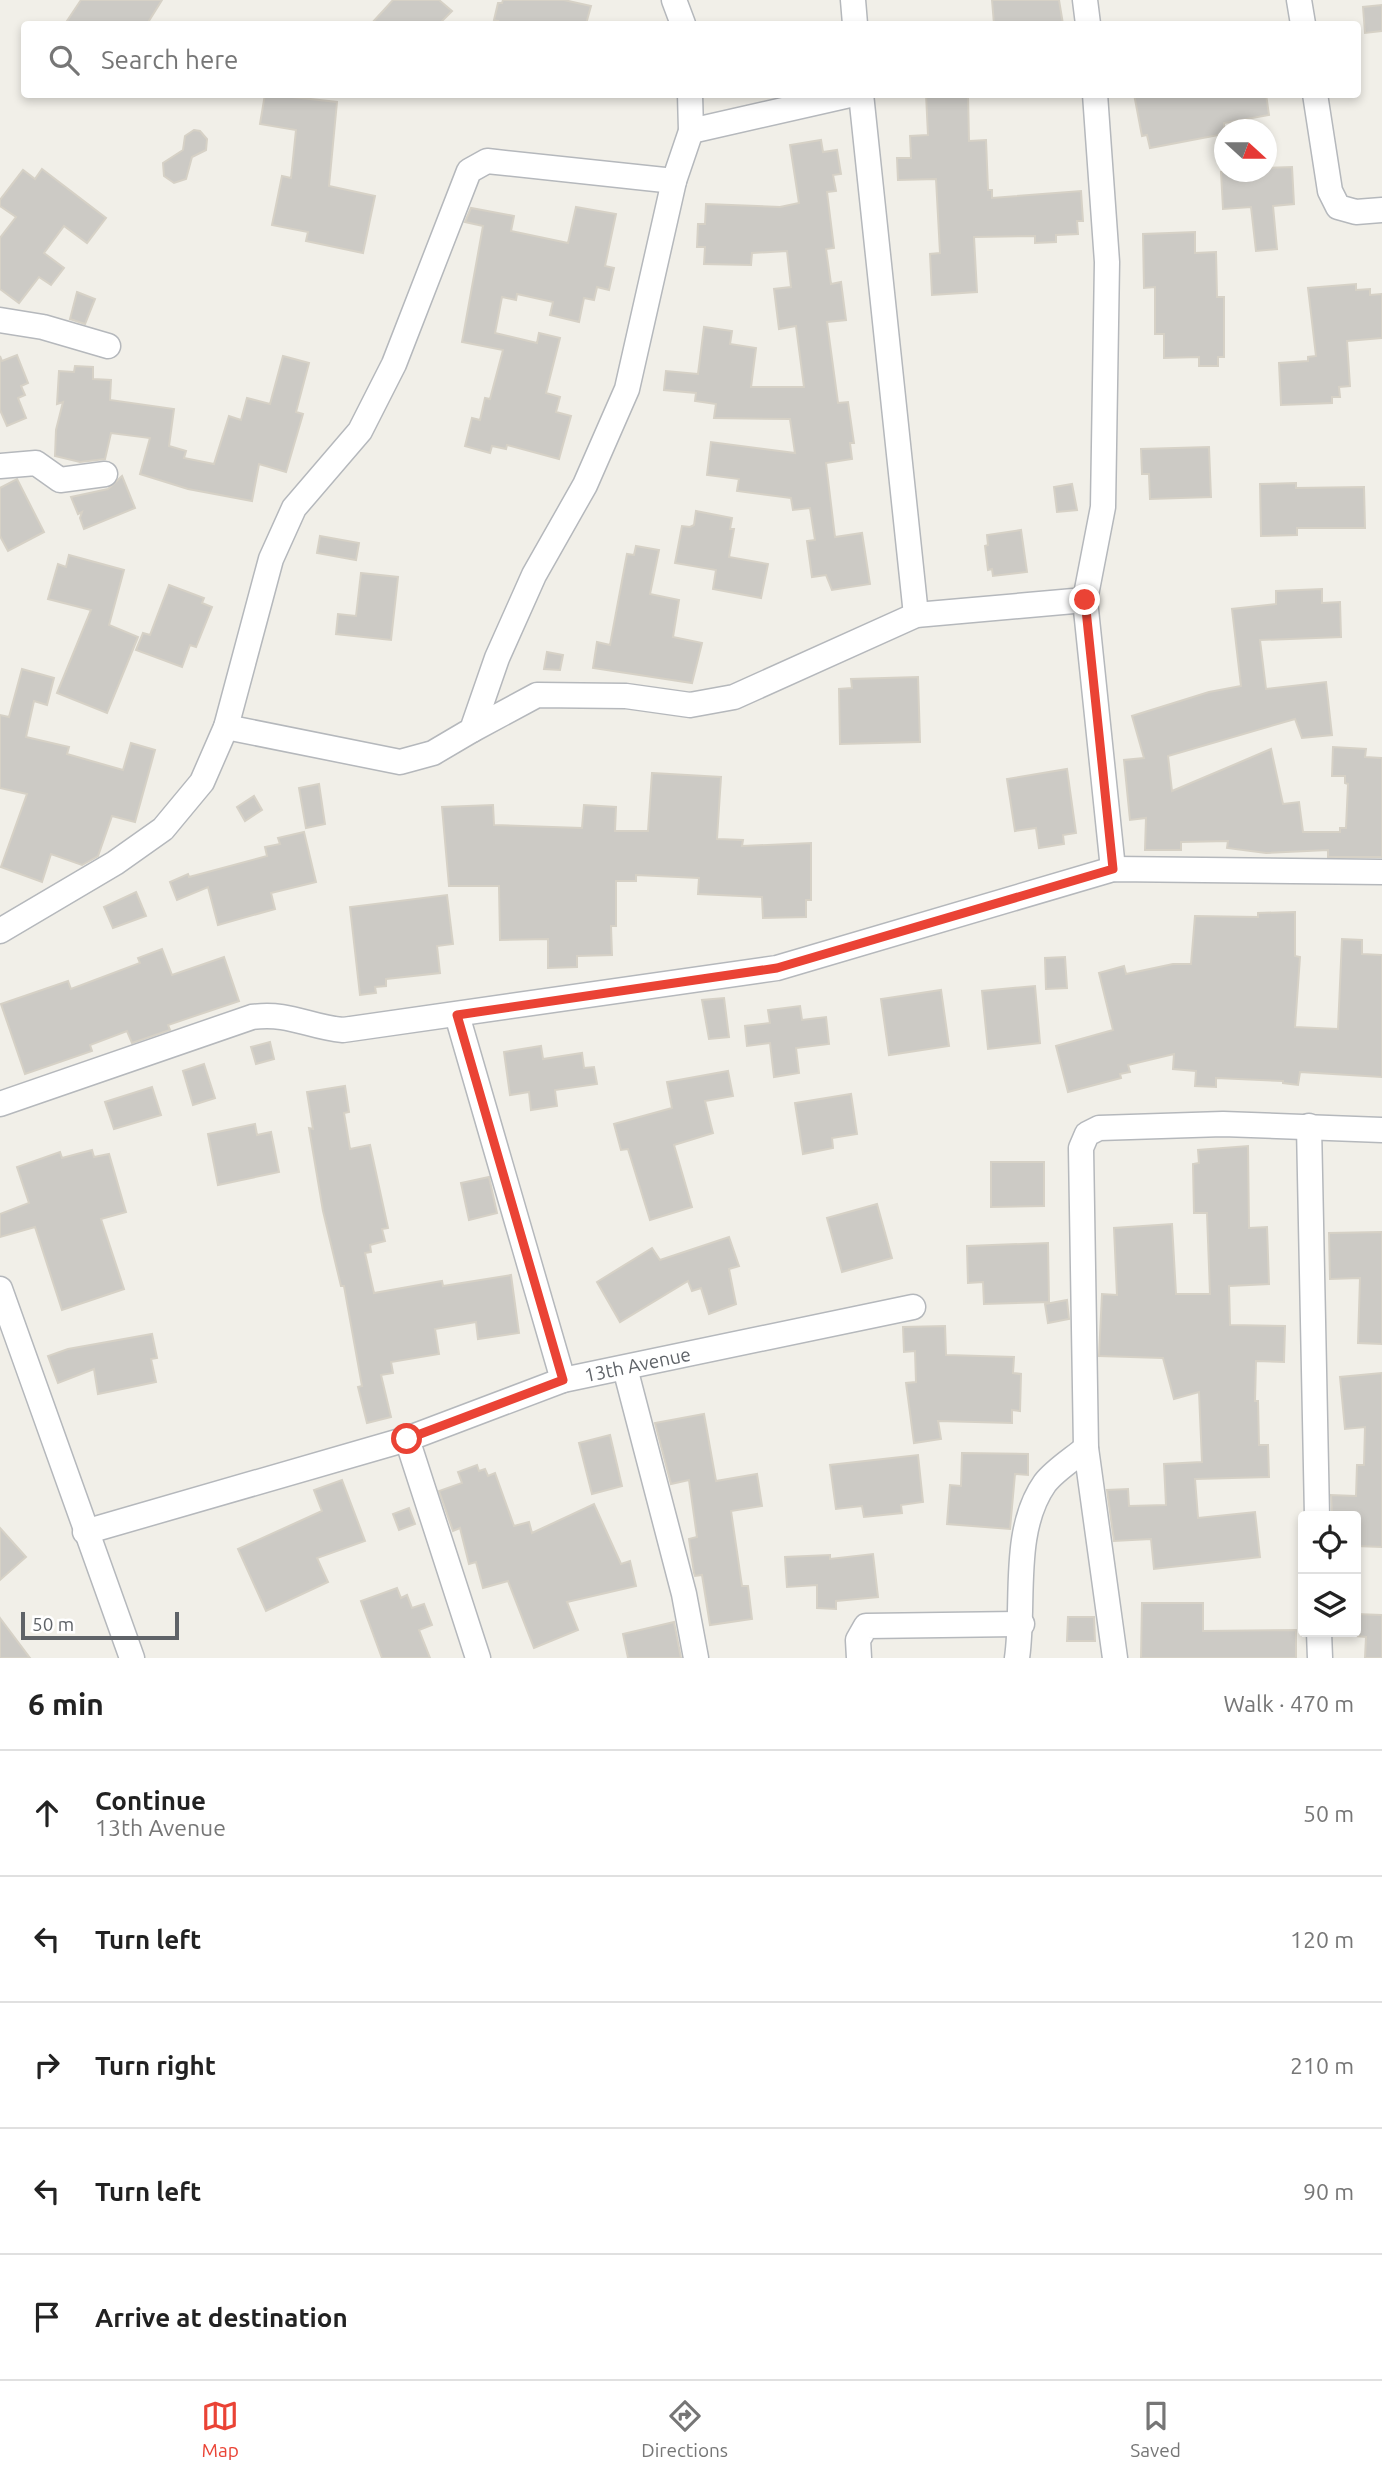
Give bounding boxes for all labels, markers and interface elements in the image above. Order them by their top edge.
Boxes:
search box [21,21,1361,98]
icon: search [45,41,83,79]
text: Search here [101,45,238,74]
north arrow [1214,119,1277,182]
route end [1069,584,1100,615]
street label: 13th Avenue [582,1343,693,1386]
route start [391,1423,422,1454]
map controls [1298,1511,1361,1637]
button: locate [1298,1511,1361,1574]
button: layers [1298,1574,1361,1637]
scale bar [21,1609,178,1641]
text: 50 m [32,1613,74,1635]
text: 6 min [28,1687,104,1721]
text: Walk · 470 m [1223,1691,1354,1716]
text: Continue [95,1786,206,1815]
icon: ahead [28,1794,66,1832]
text: 50 m [1303,1801,1354,1826]
text: 13th Avenue [95,1815,226,1840]
icon: left [28,1920,66,1958]
text: Turn left [95,1925,201,1954]
text: 120 m [1290,1927,1354,1952]
icon: right [28,2046,66,2084]
text: Turn right [95,2051,216,2080]
text: 210 m [1290,2053,1354,2078]
icon: left [28,2172,66,2210]
text: Turn left [95,2177,201,2206]
text: 90 m [1303,2179,1354,2204]
icon: arrive [28,2298,66,2336]
text: Arrive at destination [95,2303,348,2332]
tab: Map [201,2397,239,2461]
tab: Directions [641,2397,728,2461]
tab: Saved [1130,2397,1181,2461]

